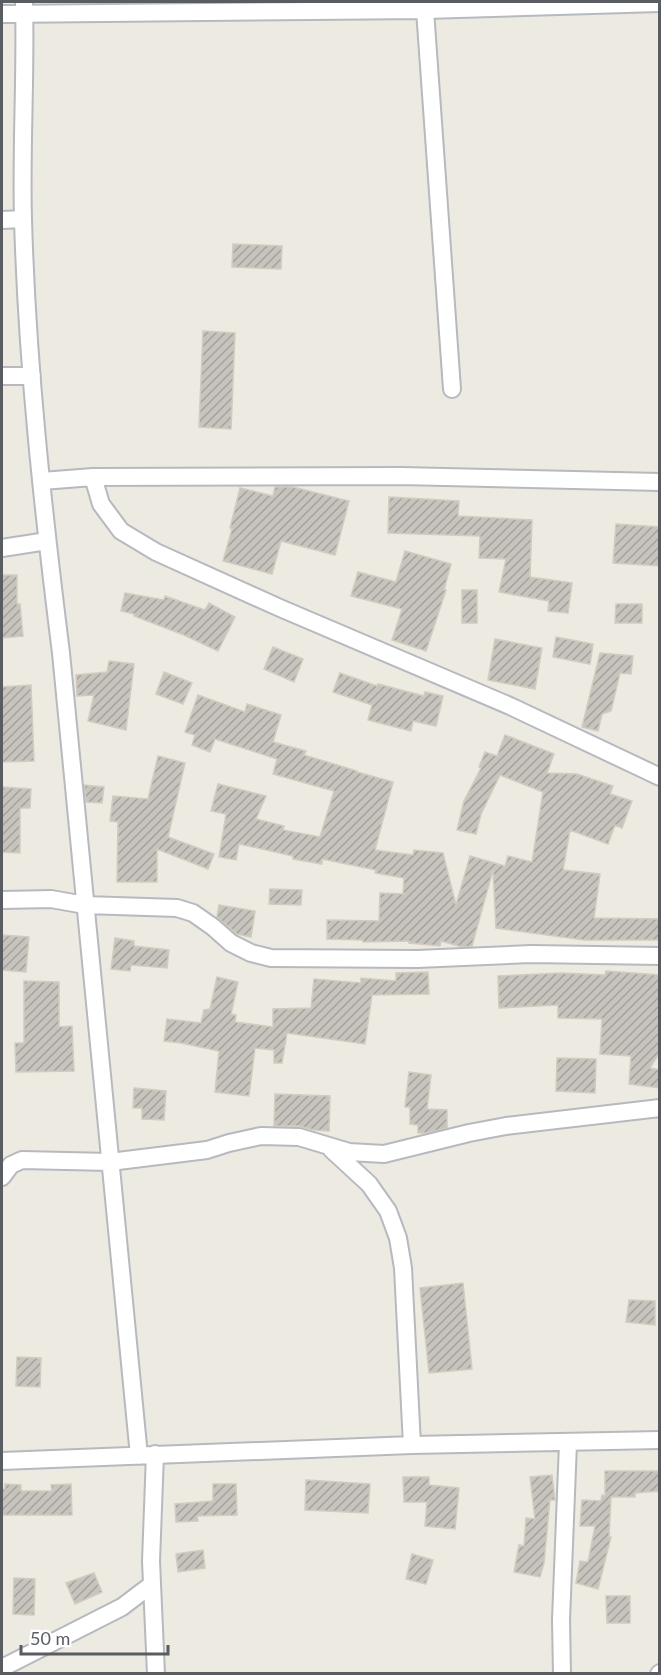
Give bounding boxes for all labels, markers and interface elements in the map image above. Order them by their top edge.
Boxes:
scale bar [21,1618,168,1656]
text: 50 m [30,1627,70,1649]

